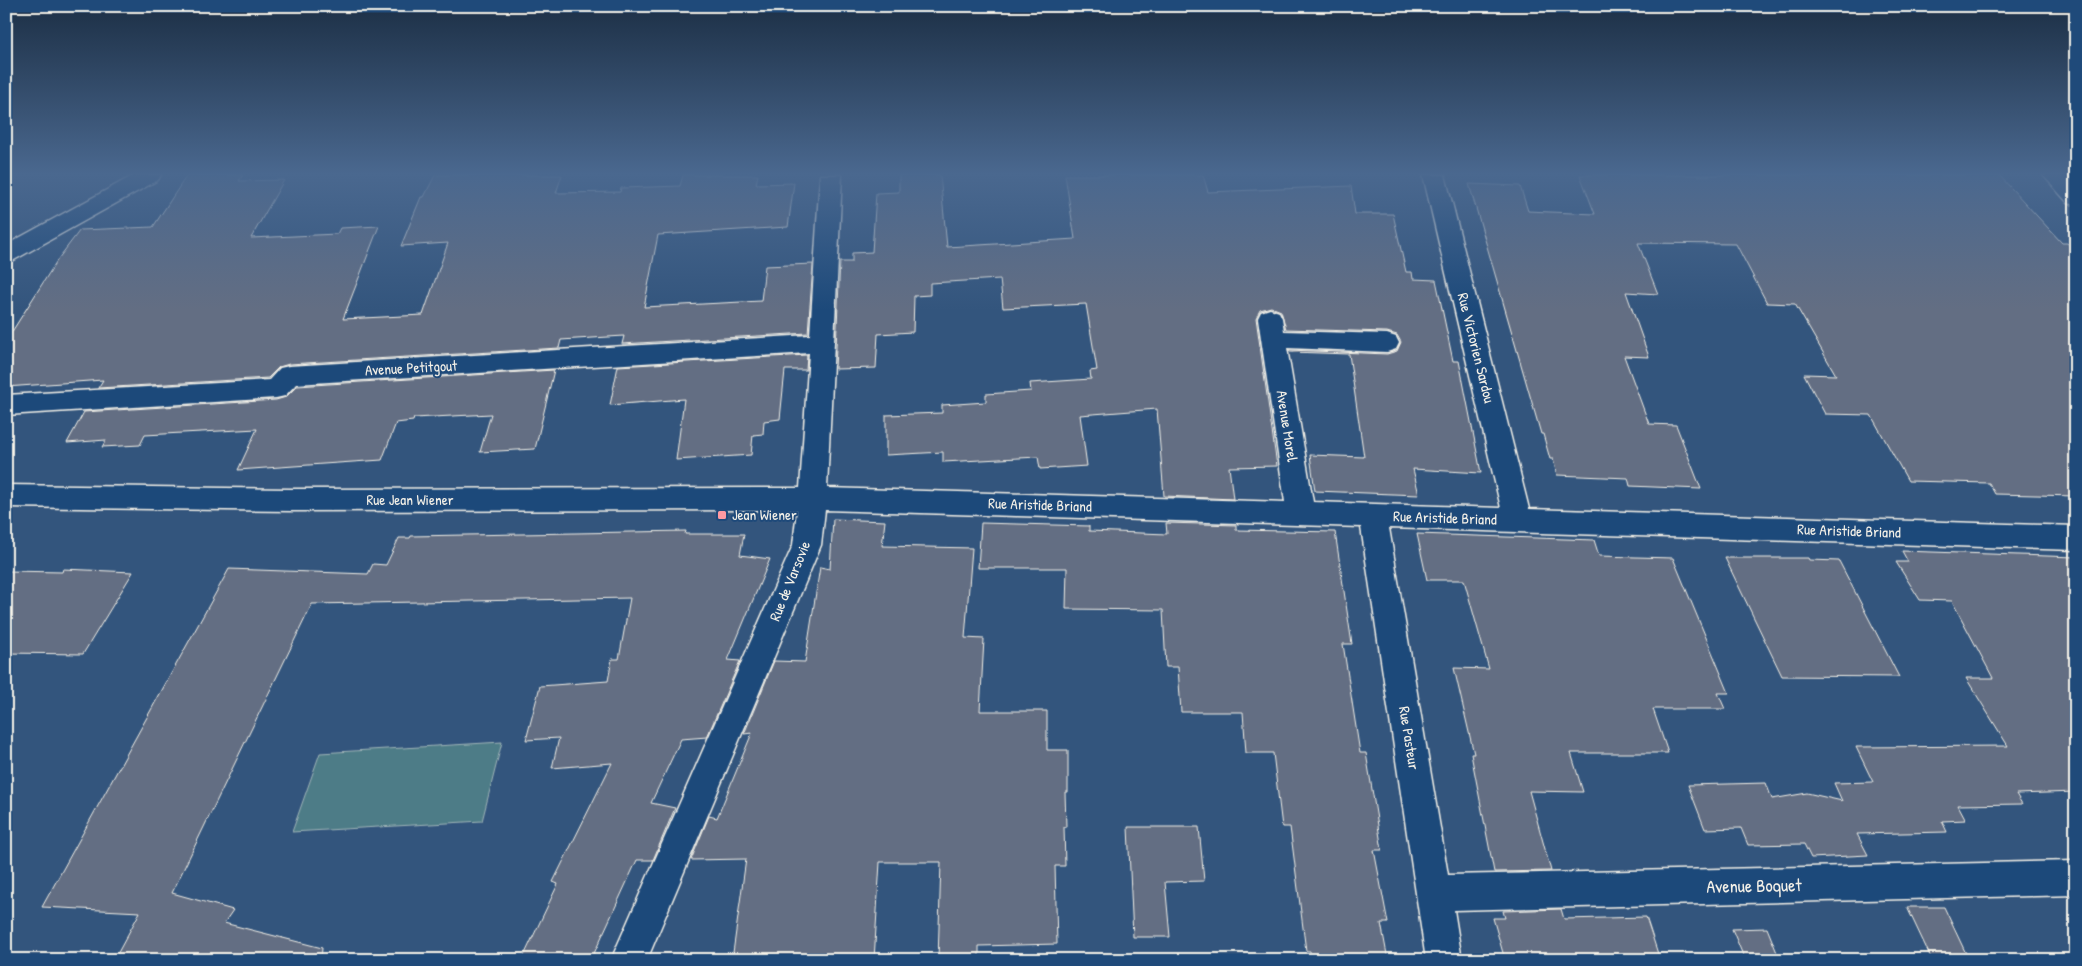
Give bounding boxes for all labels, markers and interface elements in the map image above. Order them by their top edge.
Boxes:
street label: Rue Victorien Sardou [1453,291,1500,405]
street label: Avenue Petitgout [364,355,458,380]
street label: Avenue Morel [1271,389,1304,463]
street label: Rue Jean Wiener [367,489,454,510]
street label: Rue Aristide Briand [988,492,1092,517]
place label: Jean Wiener [732,504,797,525]
street label: Rue Aristide Briand [1393,505,1497,530]
marker: Jean Wiener [716,509,728,521]
street label: Rue Aristide Briand [1797,518,1901,543]
street label: Rue de Varsovie [764,538,815,624]
street label: Rue Pasteur [1394,705,1425,771]
street label: Avenue Boquet [1706,872,1803,899]

